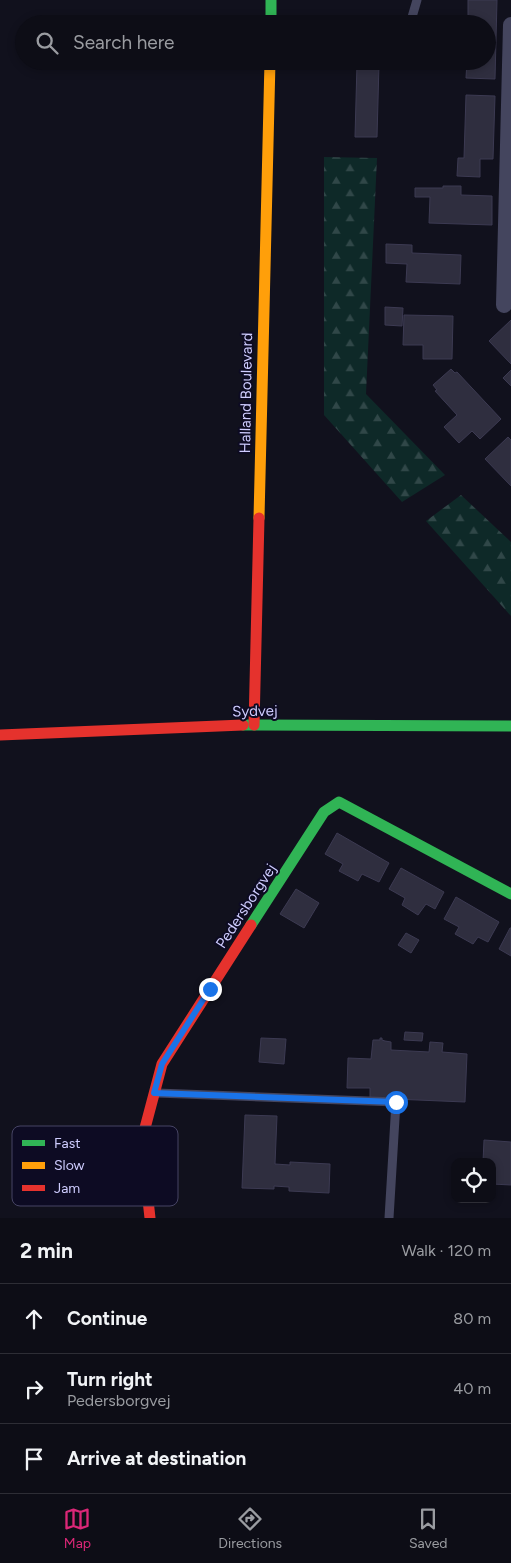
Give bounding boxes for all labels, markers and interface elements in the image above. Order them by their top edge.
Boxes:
search box [15,15,496,70]
icon: search [33,29,61,57]
text: Search here [73,31,175,54]
street label: Halland Boulevard [236,333,256,453]
street label: Sydvej [232,702,278,720]
street label: Pedersborgvej [212,860,280,952]
route end [199,978,222,1001]
route start [385,1091,408,1114]
legend [12,1126,178,1206]
text: Fast [54,1135,80,1152]
text: Slow [54,1157,85,1174]
map controls [451,1158,496,1203]
button: locate [451,1158,496,1203]
text: Jam [54,1180,80,1197]
text: 2 min [20,1238,73,1263]
text: Walk · 120 m [402,1241,491,1260]
icon: ahead [20,1305,48,1333]
text: Continue [67,1307,147,1330]
text: 80 m [453,1309,491,1328]
text: Turn right [67,1368,153,1391]
icon: right [20,1375,48,1403]
text: 40 m [453,1379,491,1398]
text: Pedersborgvej [67,1391,170,1410]
icon: arrive [20,1445,48,1473]
text: Arrive at destination [67,1447,246,1470]
tab: Map [63,1505,91,1552]
tab: Directions [218,1505,282,1552]
tab: Saved [409,1505,448,1552]

